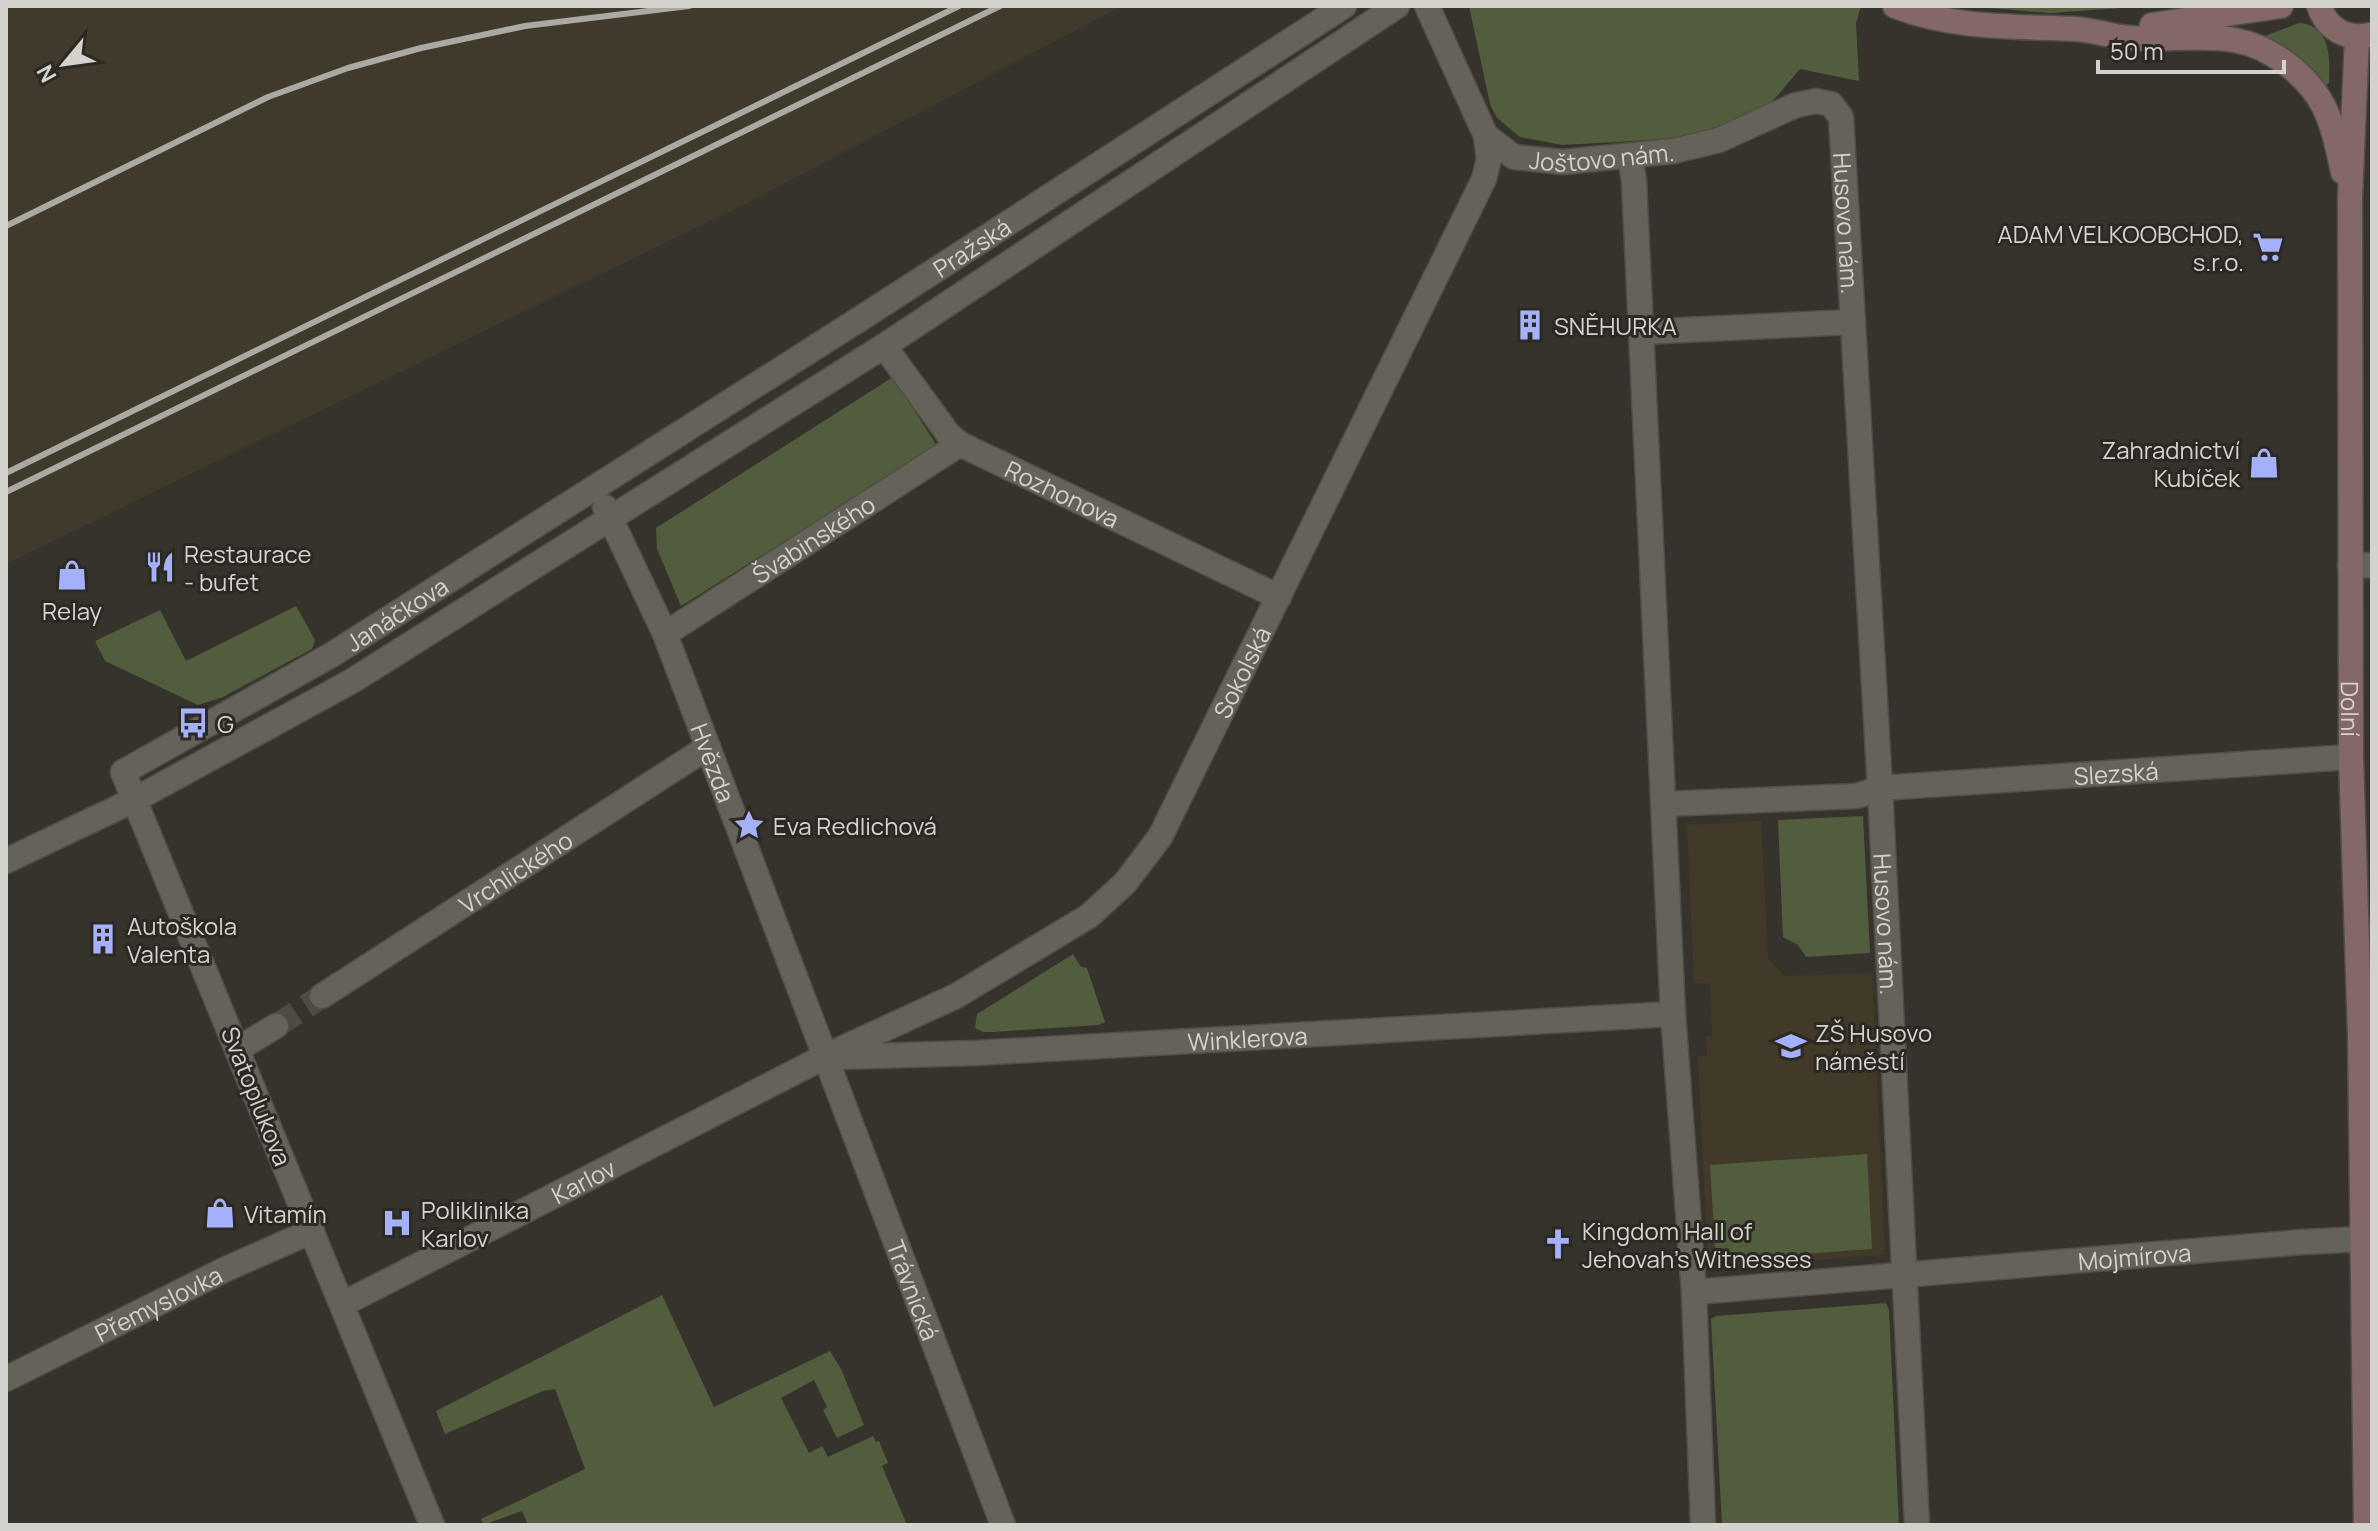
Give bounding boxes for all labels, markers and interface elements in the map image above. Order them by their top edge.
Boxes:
north arrow [24,24,104,104]
scale bar [2098,24,2284,74]
text: 50 m [2110,34,2164,67]
text: N [30,60,63,88]
street label: Joštovo nám. [1528,135,1676,179]
street label: Husovo nám. [1827,152,1868,295]
street label: Pražská [926,209,1017,284]
place label: ADAM VELKOOBCHOD, s.r.o. [1997,217,2244,278]
supermarket icon: ADAM VELKOOBCHOD, s.r.o. [2251,230,2285,264]
building icon: SNĚHURKA [1513,308,1547,342]
place label: SNĚHURKA [1554,309,1677,342]
place label: Zahradnictví Kubíček [2101,433,2241,494]
shop icon: Zahradnictví Kubíček [2247,446,2281,480]
street label: Rozhonova [1000,452,1125,535]
street label: Švabinského [745,487,881,591]
place label: Restaurace - bufet [184,537,311,598]
restaurant icon: Restaurace - bufet [143,550,177,584]
shop icon: Relay [55,558,89,592]
street label: Janáčkova [339,569,454,659]
place label: Relay [42,594,102,627]
street label: Sokolská [1205,620,1278,723]
street label: Dolní [2334,681,2367,737]
bus stop icon: G [176,706,210,740]
place label: G [217,707,234,740]
street label: Hvězda [684,718,744,807]
street label: Slezská [2072,753,2159,792]
place icon: Eva Redlichová [732,808,766,842]
place label: Eva Redlichová [773,809,937,842]
street label: Vrchlického [452,823,578,920]
street label: Husovo nám. [1867,852,1907,996]
place label: Autoškola Valenta [127,909,237,970]
building icon: Autoškola Valenta [86,922,120,956]
place label: ZŠ Husovo náměstí [1815,1016,1932,1077]
street label: Winklerova [1187,1018,1309,1058]
street label: Svatoplukova [214,1022,300,1170]
school or university icon: ZŠ Husovo náměstí [1774,1029,1808,1063]
street label: Karlov [545,1151,621,1211]
place label: Poliklinika Karlov [421,1193,529,1254]
shop icon: Vitamín [203,1196,237,1230]
place label: Vitamín [244,1197,327,1230]
hospital icon: Poliklinika Karlov [380,1206,414,1240]
place label: Kingdom Hall of Jehovah's Witnesses [1582,1214,1812,1275]
church icon: Kingdom Hall of Jehovah's Witnesses [1541,1227,1575,1261]
street label: Trávnická [880,1235,948,1345]
street label: Mojmírova [2077,1235,2192,1277]
street label: Přemyslovka [89,1257,227,1349]

